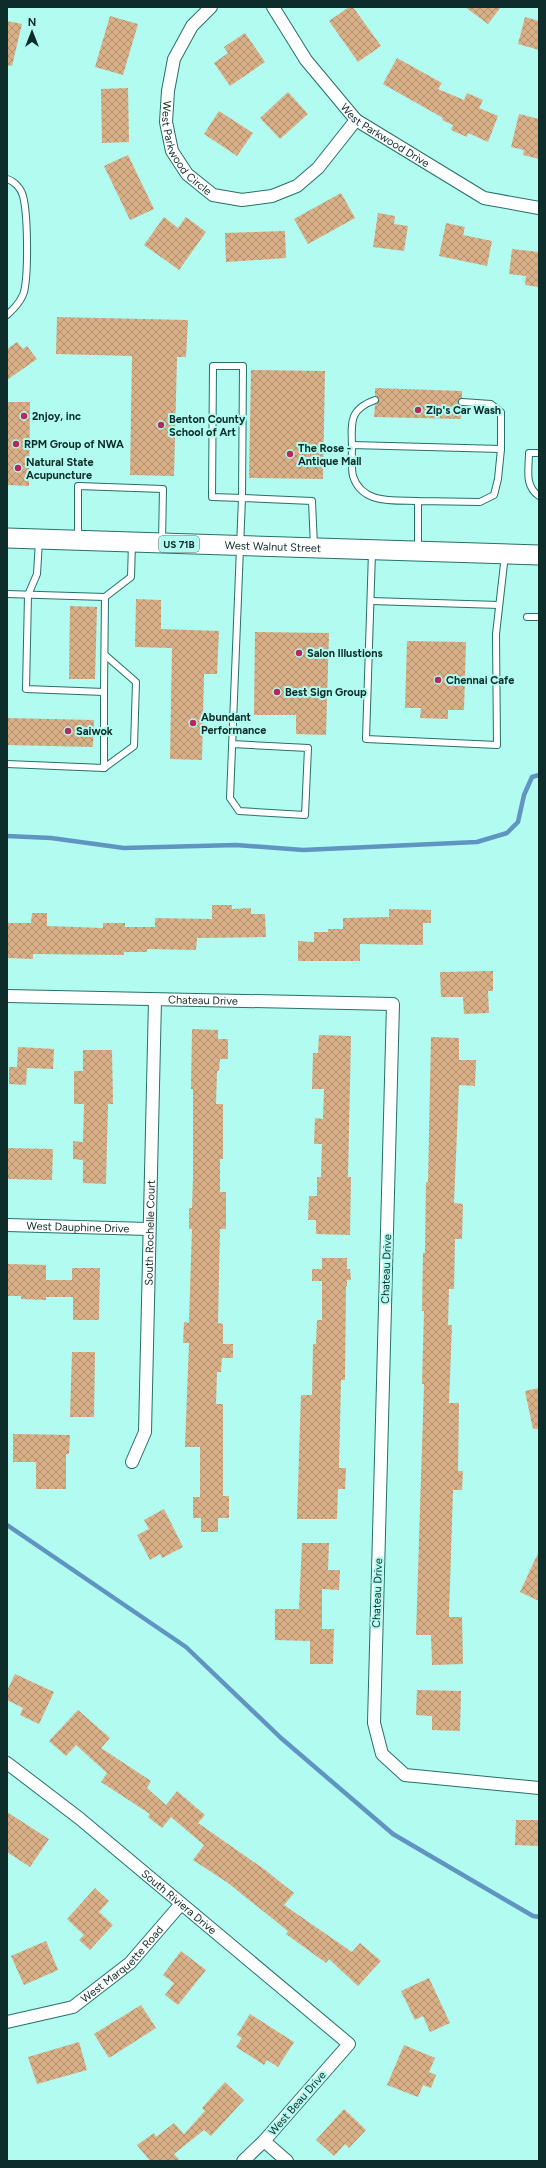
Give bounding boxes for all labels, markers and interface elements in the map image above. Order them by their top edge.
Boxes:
north arrow [12,12,52,52]
text: N [28,16,36,29]
street label: West Parkwood Circle [159,100,214,198]
street label: West Parkwood Drive [338,101,432,170]
place label: Zip's Car Wash [426,404,501,417]
marker: Zip's Car Wash [413,405,423,415]
place label: 2njoy, inc [32,410,81,423]
marker: 2njoy, inc [19,411,29,421]
place label: Benton County School of Art [169,413,246,439]
marker: Benton County School of Art [156,420,166,430]
place label: RPM Group of NWA [24,438,124,451]
marker: RPM Group of NWA [11,439,21,449]
place label: The Rose - Antique Mall [298,442,362,468]
marker: The Rose - Antique Mall [285,449,295,459]
place label: Natural State Acupuncture [26,456,94,482]
marker: Natural State Acupuncture [13,463,23,473]
road number: US 71B [159,536,199,552]
street label: West Walnut Street [224,539,321,555]
place label: Salon Illustions [307,647,383,660]
marker: Salon Illustions [294,648,304,658]
place label: Chennai Cafe [446,674,514,687]
marker: Chennai Cafe [433,675,443,685]
place label: Best Sign Group [285,686,367,699]
marker: Best Sign Group [272,687,282,697]
place label: Abundant Performance [201,711,266,737]
marker: Abundant Performance [188,718,198,728]
place label: Saiwok [76,725,113,738]
marker: Saiwok [63,726,73,736]
street label: Chateau Drive [168,993,238,1008]
street label: South Rochelle Court [142,1180,158,1286]
street label: West Dauphine Drive [26,1220,130,1235]
street label: Chateau Drive [379,1234,394,1304]
street label: Chateau Drive [370,1558,385,1628]
street label: South Riviera Drive [139,1867,219,1937]
street label: West Marquette Road [78,1923,166,2006]
street label: West Beau Drive [266,2069,329,2138]

